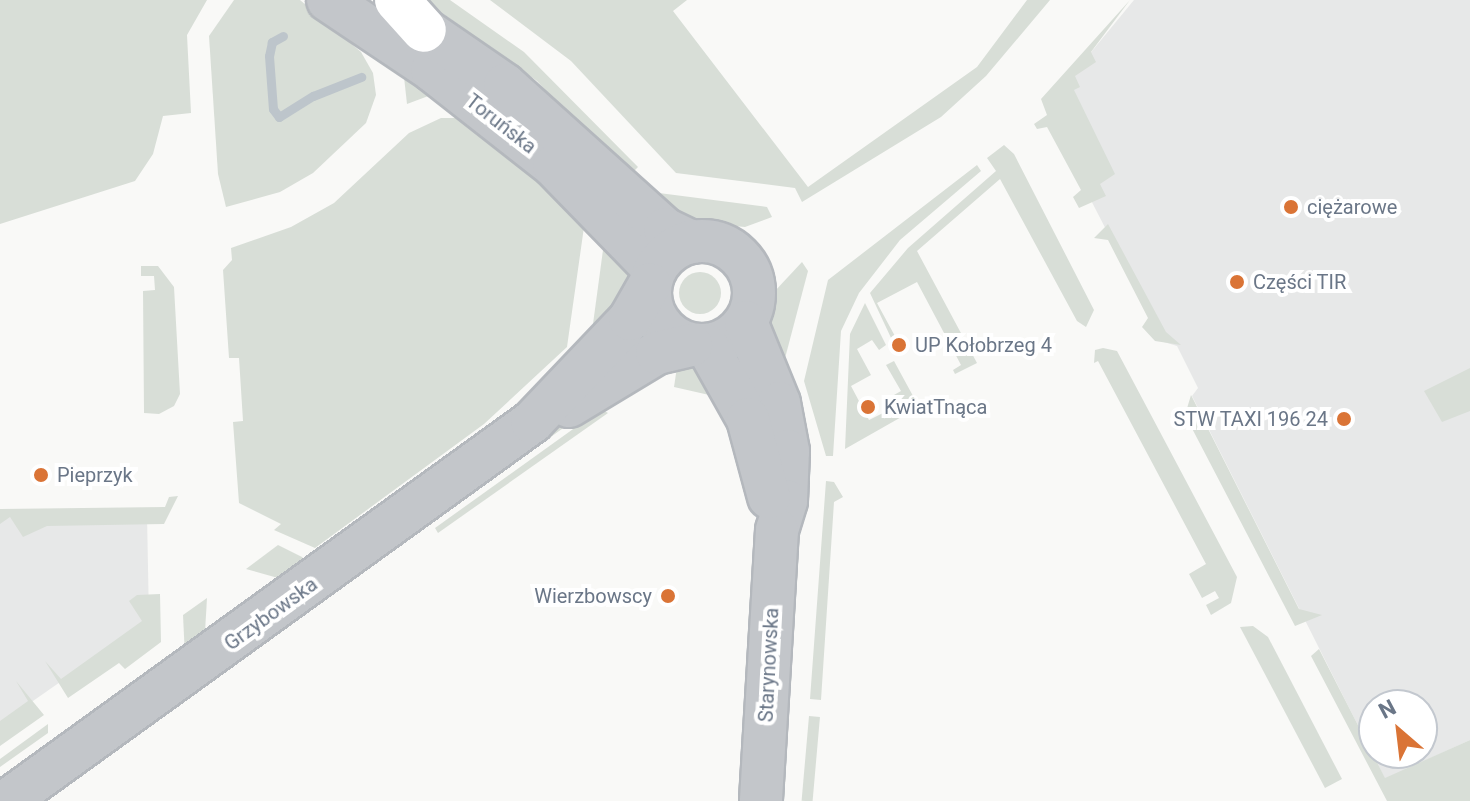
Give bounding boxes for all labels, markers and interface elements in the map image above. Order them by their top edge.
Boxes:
street label: Toruńska [461,89,541,159]
place label: ciężarowe [1307,195,1397,219]
marker: ciężarowe [1282,198,1300,216]
place label: Części TIR [1253,270,1347,294]
marker: Części TIR [1228,273,1246,291]
place label: UP Kołobrzeg 4 [915,333,1052,357]
marker: UP Kołobrzeg 4 [890,336,908,354]
place label: KwiatTnąca [884,395,987,419]
marker: KwiatTnąca [859,398,877,416]
place label: STW TAXI 196 24 [1173,407,1328,431]
marker: STW TAXI 196 24 [1335,410,1353,428]
place label: Pieprzyk [57,463,133,487]
marker: Pieprzyk [32,466,50,484]
street label: Grzybowska [220,572,322,656]
place label: Wierzbowscy [534,584,652,608]
marker: Wierzbowscy [659,587,677,605]
street label: Starynowska [754,607,784,723]
north arrow [1358,689,1438,769]
text: N [1375,694,1400,724]

